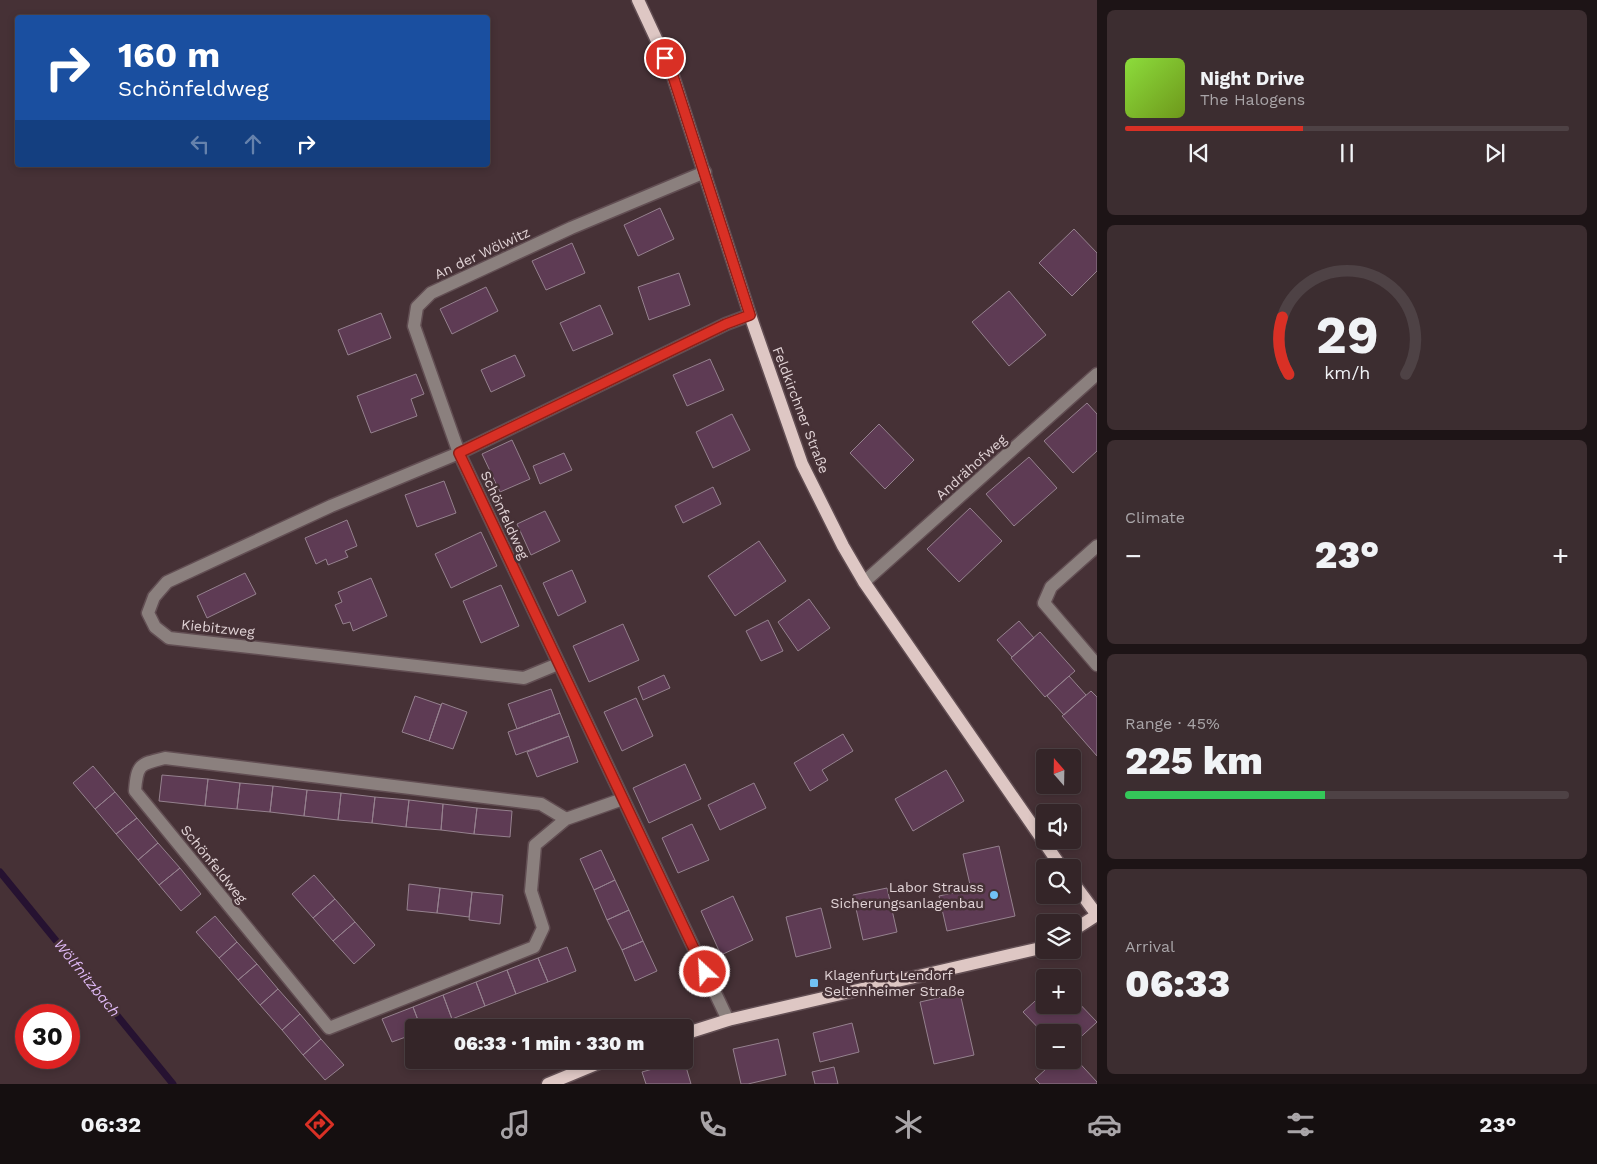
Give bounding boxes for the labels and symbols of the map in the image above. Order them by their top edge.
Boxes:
pin [644,37,686,79]
street label: An der Wölwitz [432,224,532,282]
street label: Feldkirchner Straße [769,344,833,476]
street label: Andrähofweg [932,431,1010,503]
street label: Schönfeldweg [477,468,533,562]
street label: Kiebitzweg [180,616,256,640]
north arrow [1036,749,1081,794]
street label: Schönfeldweg [178,822,251,907]
place label: Labor Strauss Sicherungsanlagenbau [831,879,984,911]
marker: Labor Strauss Sicherungsanlagenbau [988,889,1000,901]
water label: Wölfnitzbach [50,935,124,1021]
position arrow [678,945,730,997]
place label: Klagenfurt Lendorf Seltenheimer Straße [824,967,965,999]
marker: Klagenfurt Lendorf Seltenheimer Straße [808,977,820,989]
speed limit sign: 30 [15,1004,80,1069]

